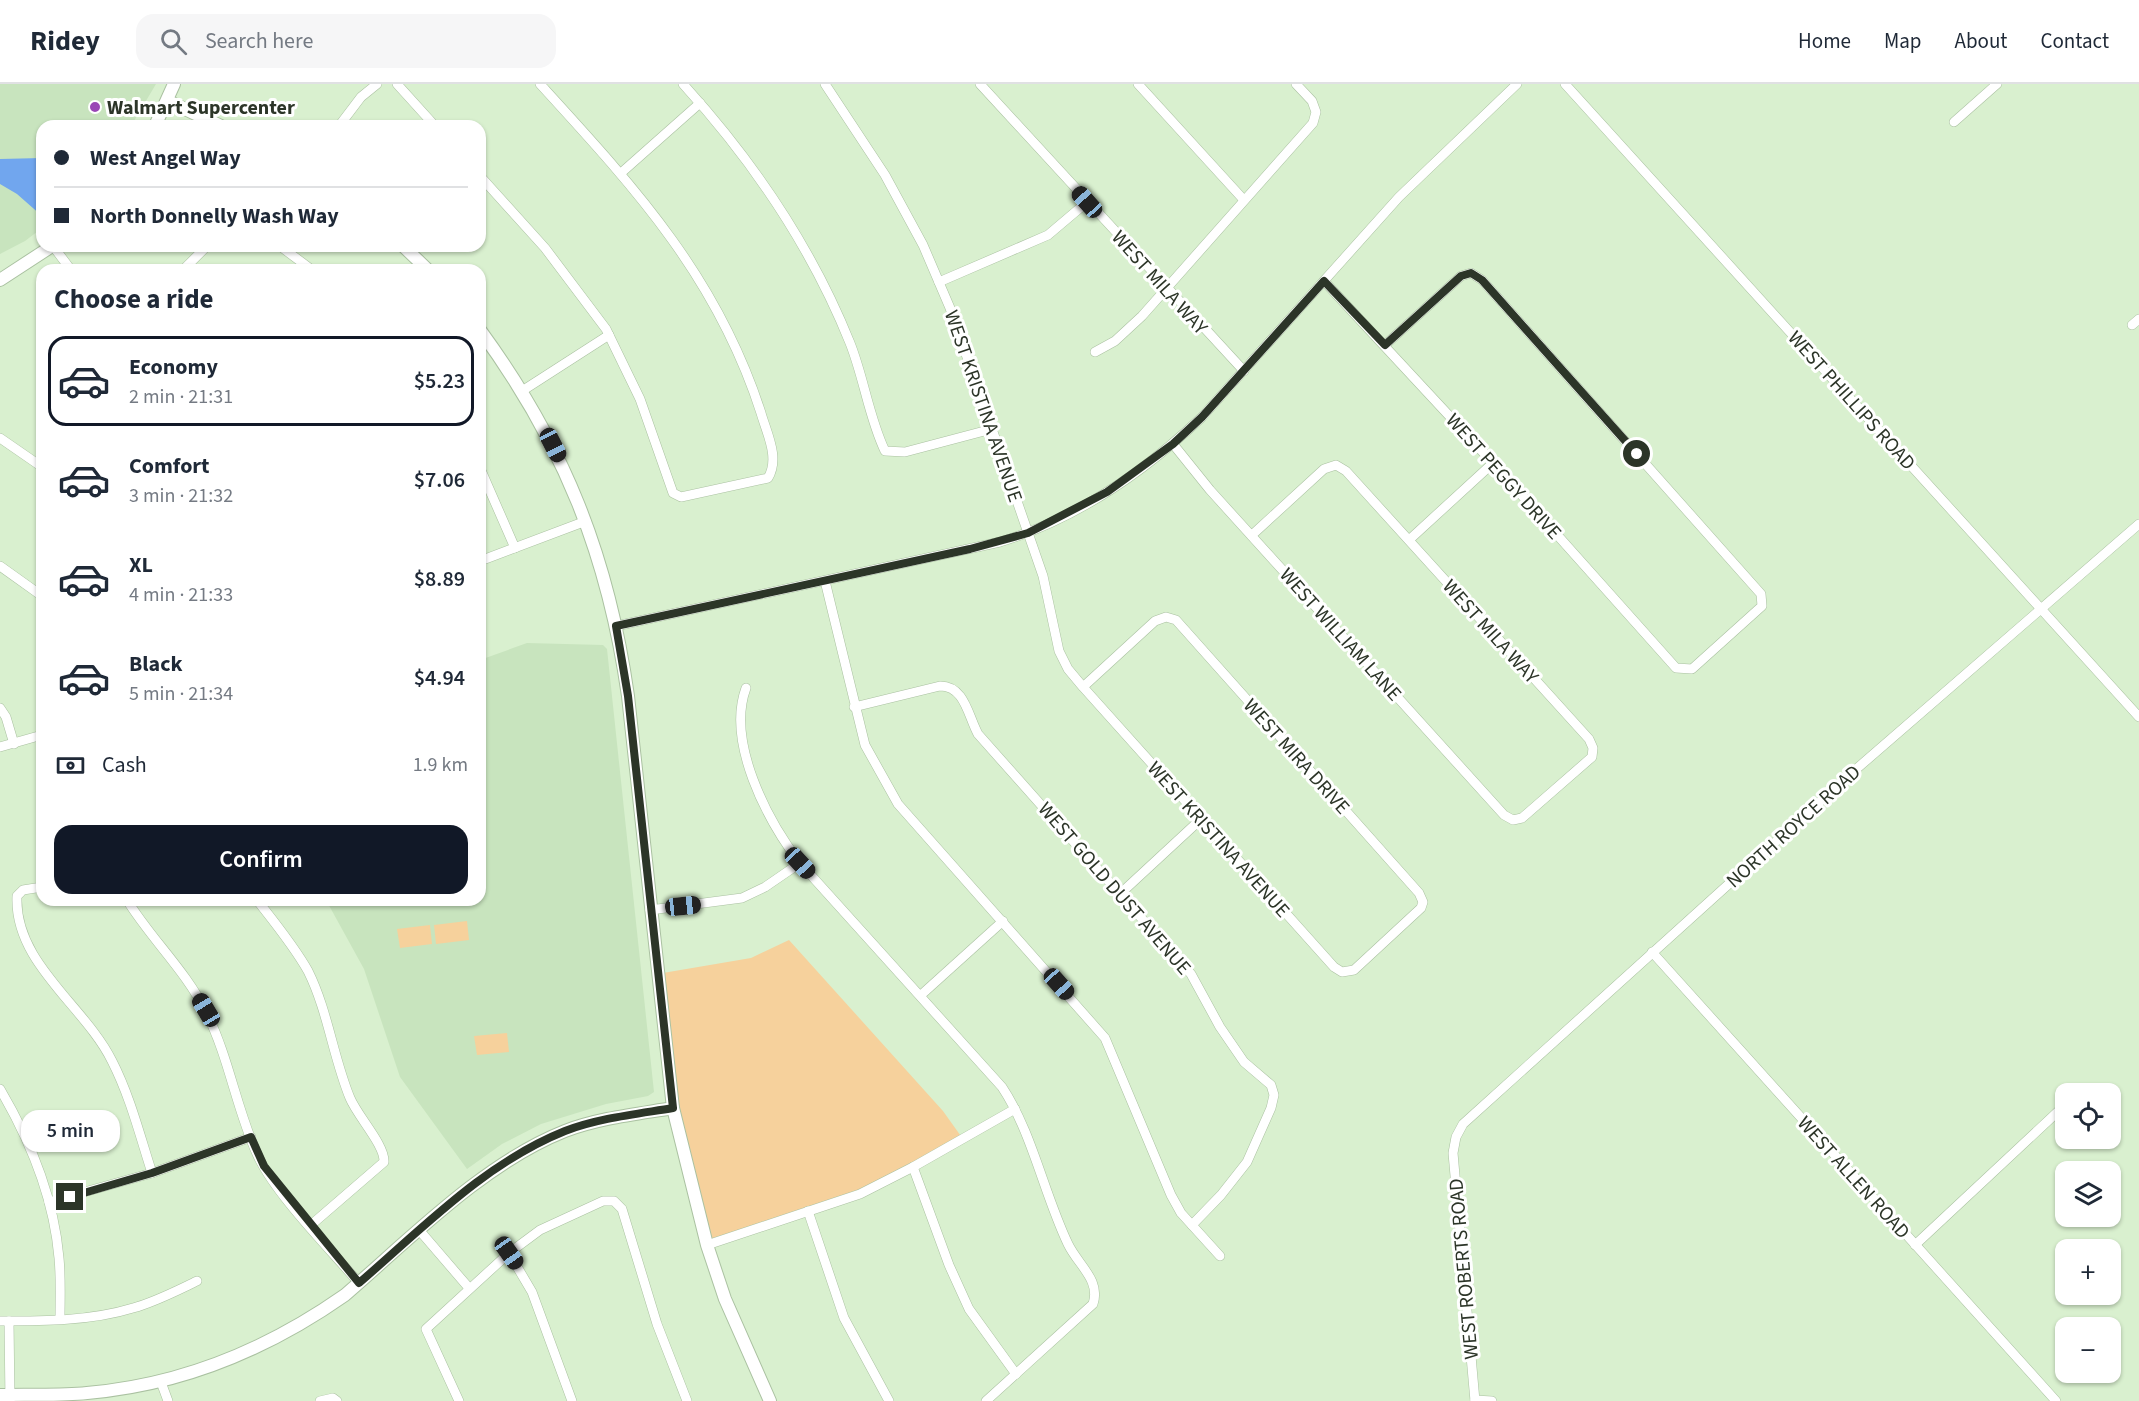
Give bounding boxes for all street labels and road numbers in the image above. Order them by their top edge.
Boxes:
street label: WEST MILA WAY [1105,224,1214,341]
street label: WEST KRISTINA AVENUE [937,307,1029,506]
street label: WEST PHILLIPS ROAD [1781,325,1922,477]
street label: WEST PEGGY DRIVE [1439,407,1568,546]
street label: WEST WILLIAM LANE [1273,562,1408,707]
street label: WEST MILA WAY [1436,573,1545,690]
street label: WEST MIRA DRIVE [1237,693,1356,821]
street label: WEST KRISTINA AVENUE [1140,755,1296,924]
street label: NORTH ROYCE ROAD [1720,759,1867,895]
street label: WEST GOLD DUST AVENUE [1031,796,1197,981]
street label: WEST ALLEN ROAD [1790,1110,1916,1245]
street label: WEST ROBERTS ROAD [1442,1177,1486,1361]

